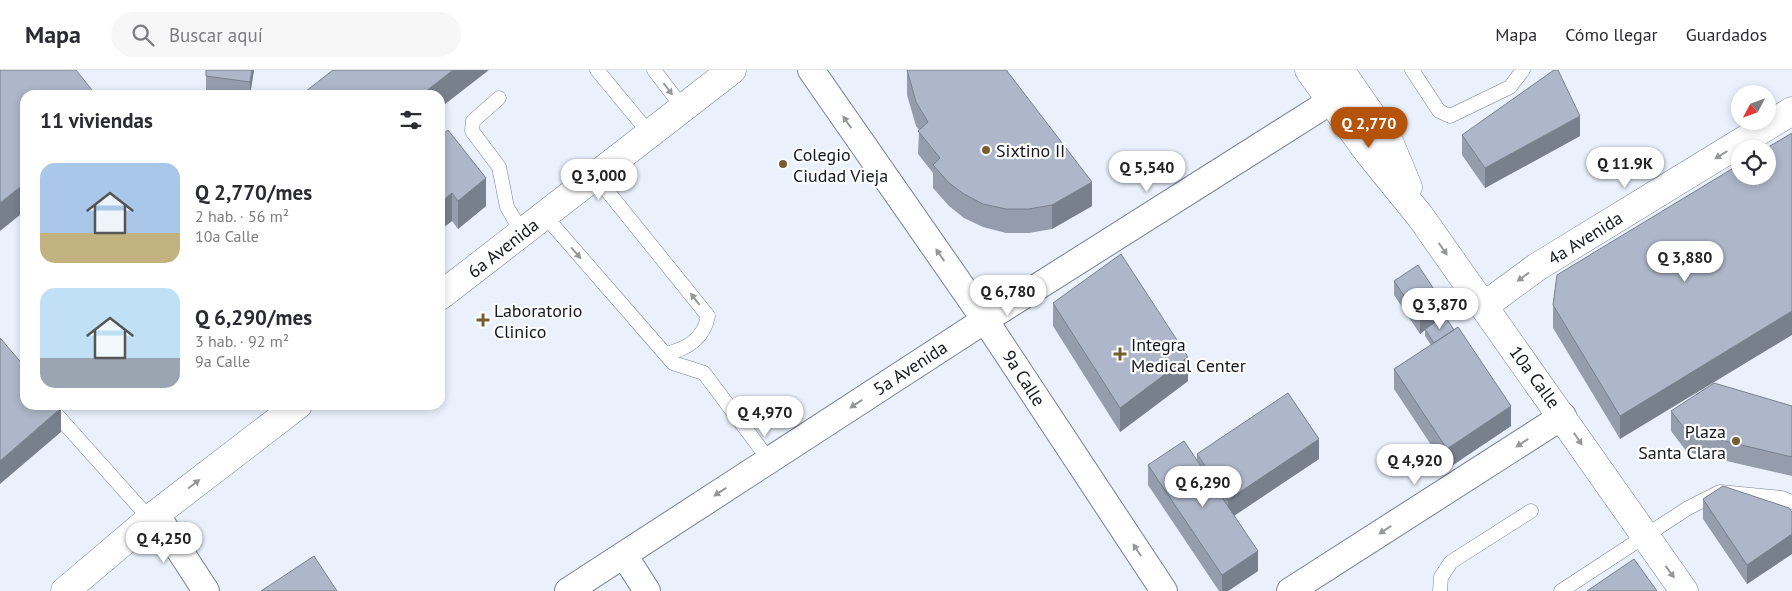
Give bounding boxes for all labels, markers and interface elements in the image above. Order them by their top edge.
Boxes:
search box [111,12,461,57]
text: Mapa [25,19,81,50]
icon: search [129,21,157,49]
text: Buscar aquí [169,23,263,47]
text: Mapa [1495,23,1537,46]
text: Cómo llegar [1565,23,1658,46]
text: Guardados [1686,23,1767,46]
one-way arrow [663,82,674,95]
north arrow [1731,85,1776,130]
map controls [1731,85,1776,185]
icon: filters [397,106,425,134]
pin: Q 2,770 [1323,106,1415,149]
text: 11 viviendas [40,107,153,134]
text: Q 2,770 [1342,113,1396,133]
one-way arrow [842,115,852,129]
place label: Sixtino II [996,139,1065,162]
button: locate [1731,140,1776,185]
place label: Colegio Ciudad Vieja [793,143,888,187]
marker: Sixtino II [980,144,992,156]
pin: Q 11.9K [1579,146,1671,189]
pin: Q 5,540 [1101,150,1193,193]
one-way arrow [1714,150,1727,159]
text: Q 11.9K [1597,153,1653,173]
text: Q 5,540 [1120,157,1174,177]
pin: Q 3,000 [553,158,645,201]
marker: Colegio Ciudad Vieja [777,158,789,170]
text: Q 3,000 [572,165,626,185]
text: Q 2,770/mes [195,179,312,206]
icon: home [80,183,140,243]
text: 2 hab. · 56 m² [195,206,289,226]
street label: 4a Avenida [1543,206,1627,270]
street label: 6a Avenida [463,213,543,283]
text: 10a Calle [195,226,259,246]
pin: Q 3,880 [1639,240,1731,283]
one-way arrow [1438,242,1448,256]
one-way arrow [571,247,582,260]
text: Q 3,880 [1658,247,1712,267]
one-way arrow [935,248,945,262]
one-way arrow [1516,272,1530,282]
pin: Q 6,780 [962,274,1054,317]
text: Q 6,780 [981,281,1035,301]
pin: Q 3,870 [1394,288,1486,330]
one-way arrow [689,293,700,306]
text: Q 3,870 [1413,294,1467,314]
place label: Laboratorio Clinico [494,299,582,343]
text: Q 6,290/mes [195,304,312,331]
icon: home [80,308,140,368]
marker: Laboratorio Clinico [476,313,490,327]
text: 3 hab. · 92 m² [195,331,289,351]
place label: Integra Medical Center [1131,333,1246,377]
street label: 5a Avenida [869,336,951,400]
street label: 10a Calle [1505,341,1565,413]
street label: 9a Calle [997,346,1051,410]
marker: Integra Medical Center [1113,347,1127,361]
text: 9a Calle [195,351,250,371]
pin: Q 4,970 [719,396,811,438]
one-way arrow [850,399,863,408]
text: Q 4,970 [738,402,792,422]
place label: Plaza Santa Clara [1638,420,1726,464]
one-way arrow [1573,432,1583,445]
marker: Plaza Santa Clara [1730,435,1742,447]
one-way arrow [1515,438,1528,447]
pin: Q 4,920 [1369,444,1461,486]
text: Q 4,920 [1388,450,1442,470]
pin: Q 6,290 [1157,466,1249,508]
text: Q 6,290 [1176,472,1230,492]
one-way arrow [187,479,201,489]
one-way arrow [713,487,727,497]
pin: Q 4,250 [118,522,210,564]
one-way arrow [1378,525,1391,535]
text: Q 4,250 [137,528,191,548]
one-way arrow [1132,544,1142,557]
one-way arrow [1665,565,1675,579]

